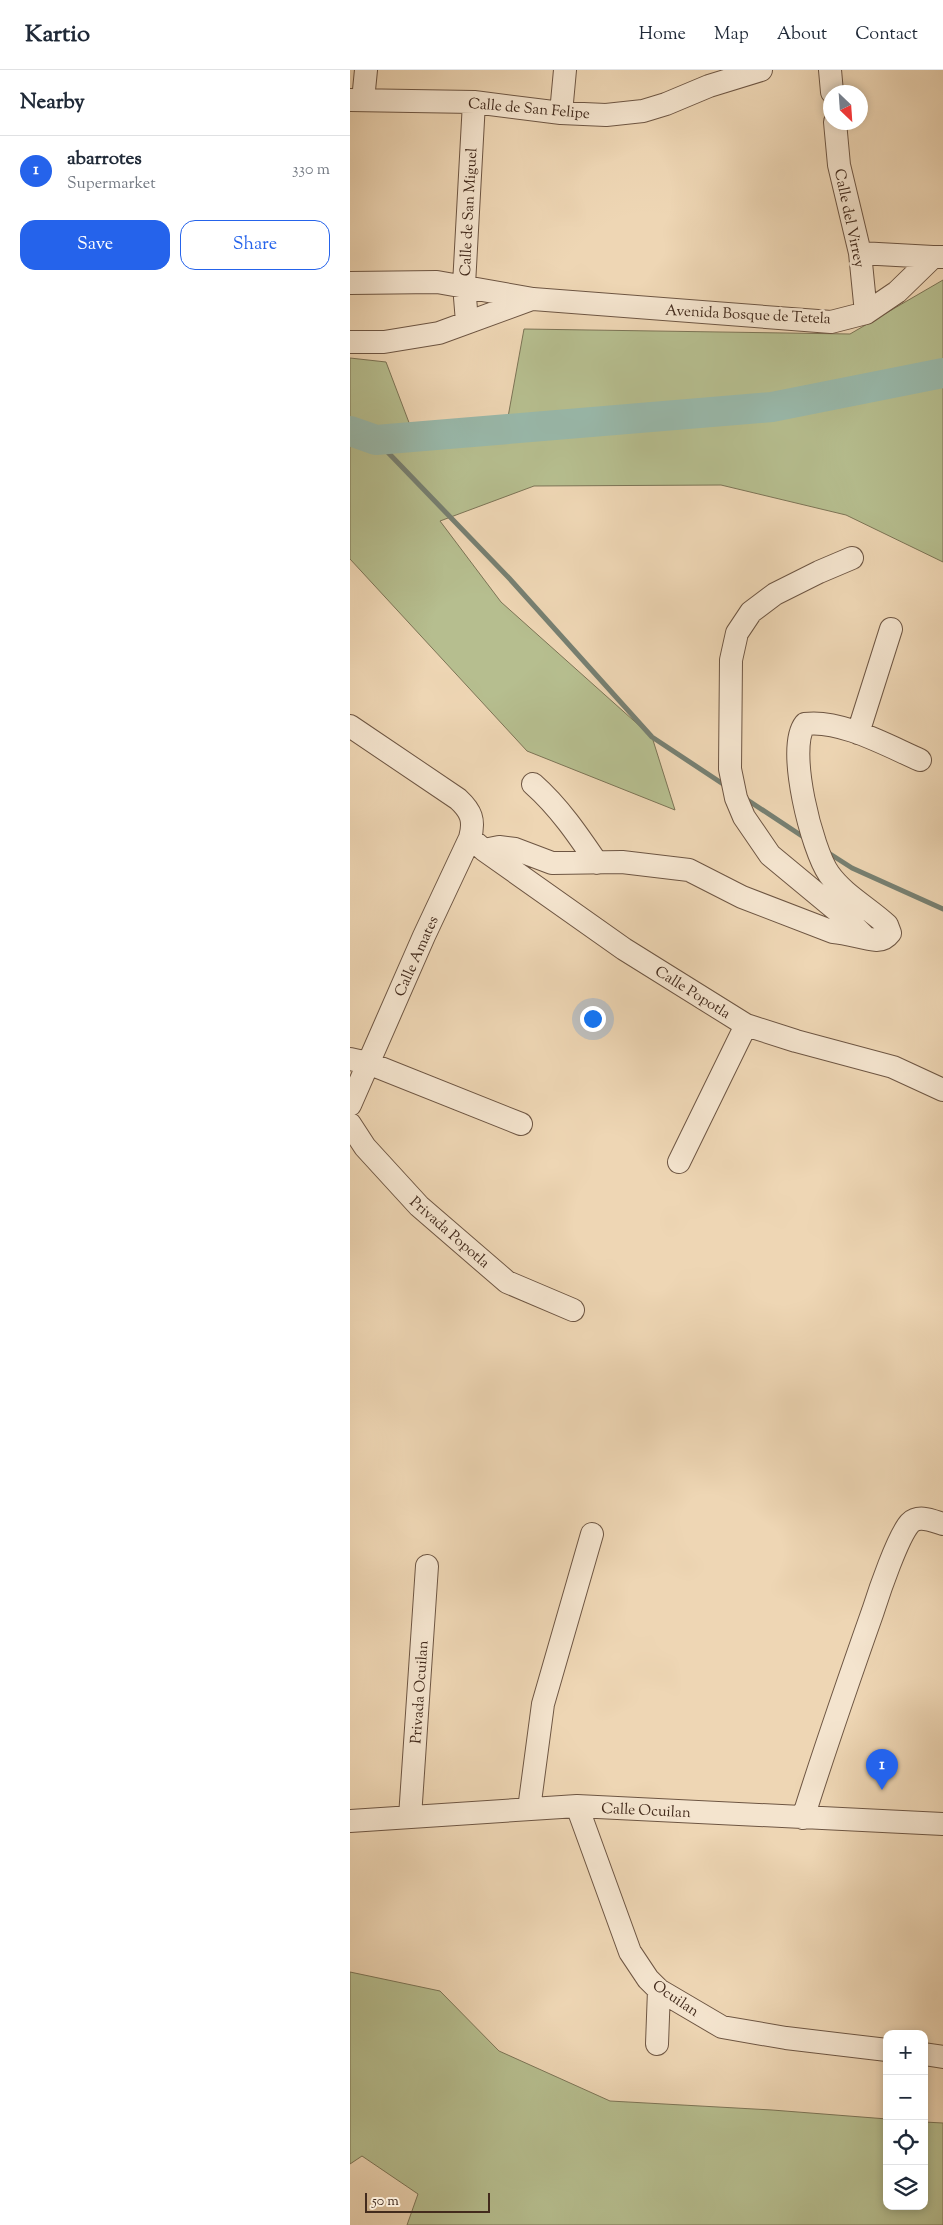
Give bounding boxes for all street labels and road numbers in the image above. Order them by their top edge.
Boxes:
street label: Calle de San Felipe [467,94,591,125]
street label: Calle de San Miguel [456,147,483,277]
street label: Calle del Virrey [828,167,869,270]
street label: Avenida Bosque de Tetela [665,301,831,330]
street label: Calle Amates [390,913,445,1000]
street label: Calle Popotla [650,962,734,1025]
street label: Privada Popotla [404,1192,494,1274]
street label: Privada Ocuilan [406,1640,435,1745]
street label: Calle Ocuilan [601,1799,691,1824]
street label: Ocuilan [648,1976,703,2023]

